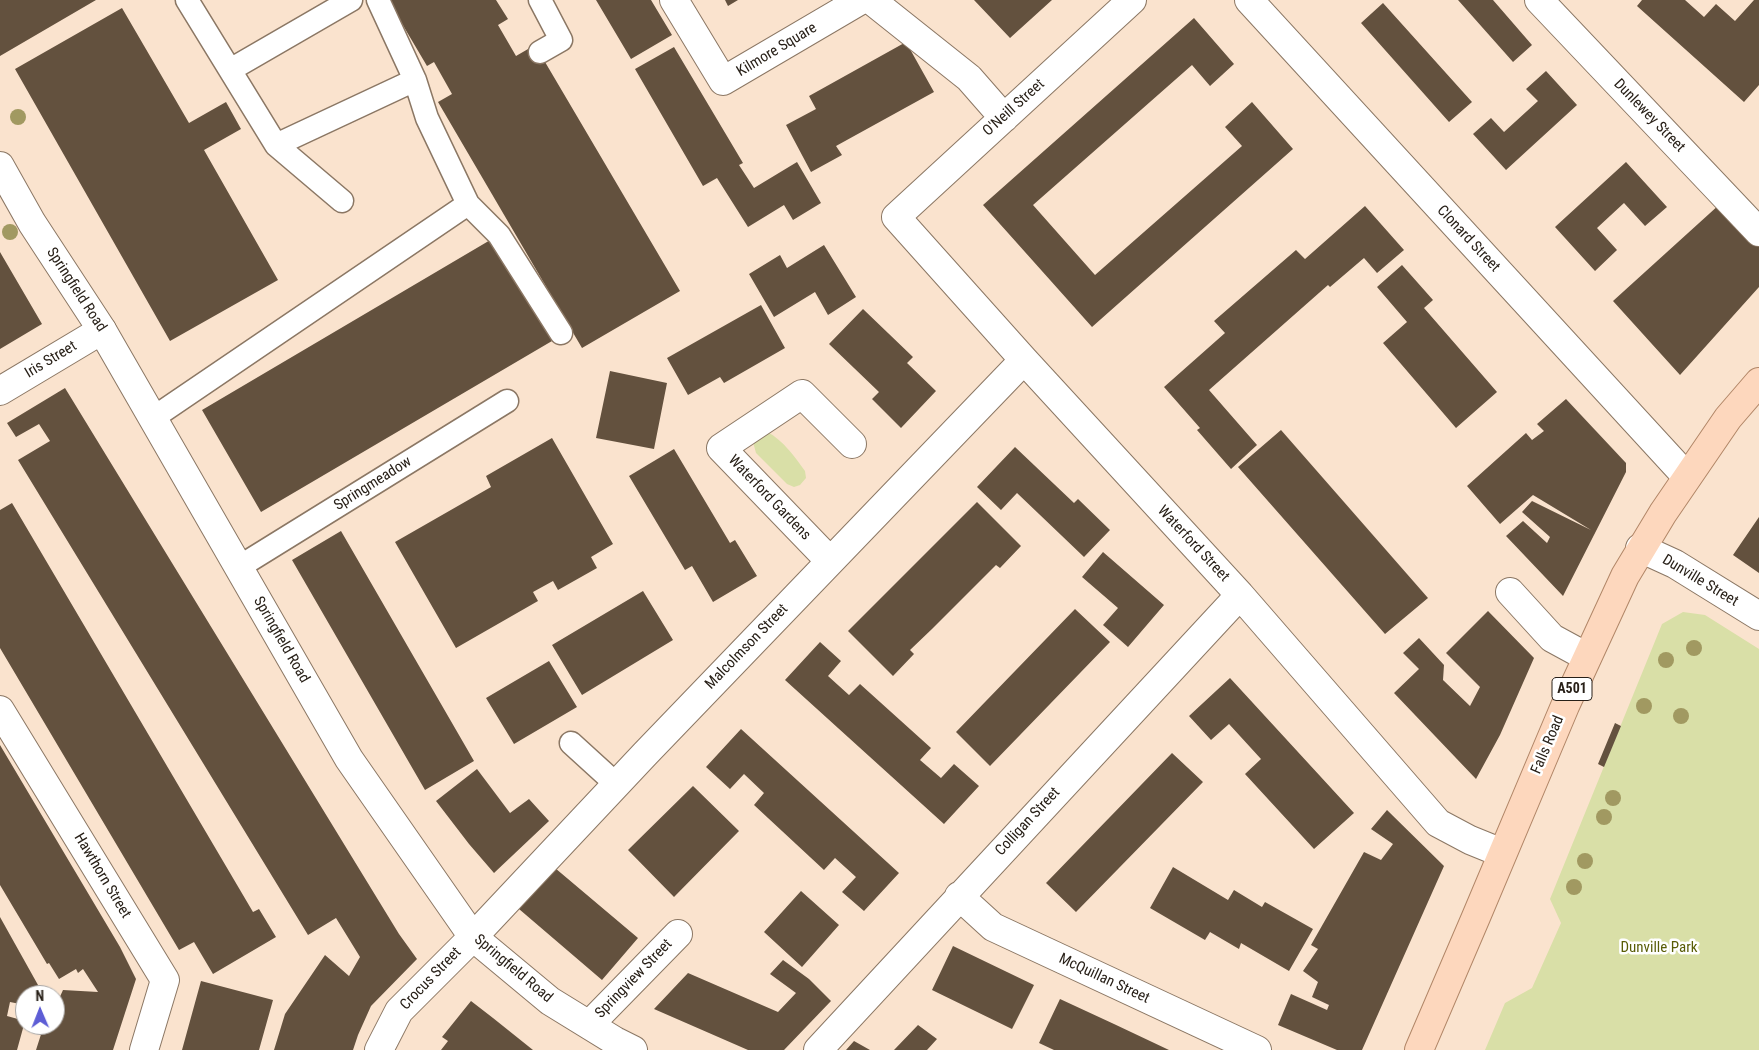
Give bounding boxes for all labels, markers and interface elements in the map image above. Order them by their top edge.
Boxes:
street label: Kilmore Square [734,19,820,81]
street label: O'Neill Street [979,76,1049,140]
street label: Dunlewey Street [1610,76,1688,156]
street label: Clonard Street [1433,202,1503,276]
street label: Springfield Road [42,245,110,335]
street label: Iris Street [22,338,80,382]
street label: Waterford Gardens [724,452,814,544]
street label: Springmeadow [331,453,415,515]
street label: Waterford Street [1153,502,1233,586]
street label: Dunville Street [1659,551,1741,611]
street label: Springfield Road [249,594,313,686]
street label: Malcolmson Street [702,601,792,693]
road number: A501 [1552,678,1592,701]
street label: Falls Road [1528,713,1568,777]
street label: Colligan Street [992,784,1064,860]
street label: Hawthorn Street [70,830,134,922]
street label: Springfield Road [470,931,556,1007]
street label: Springview Street [592,936,676,1022]
park label: Dunville Park [1620,939,1698,957]
street label: Crocus Street [397,944,465,1014]
street label: McQuillan Street [1056,950,1152,1008]
north arrow [15,985,65,1035]
text: N [35,988,44,1004]

